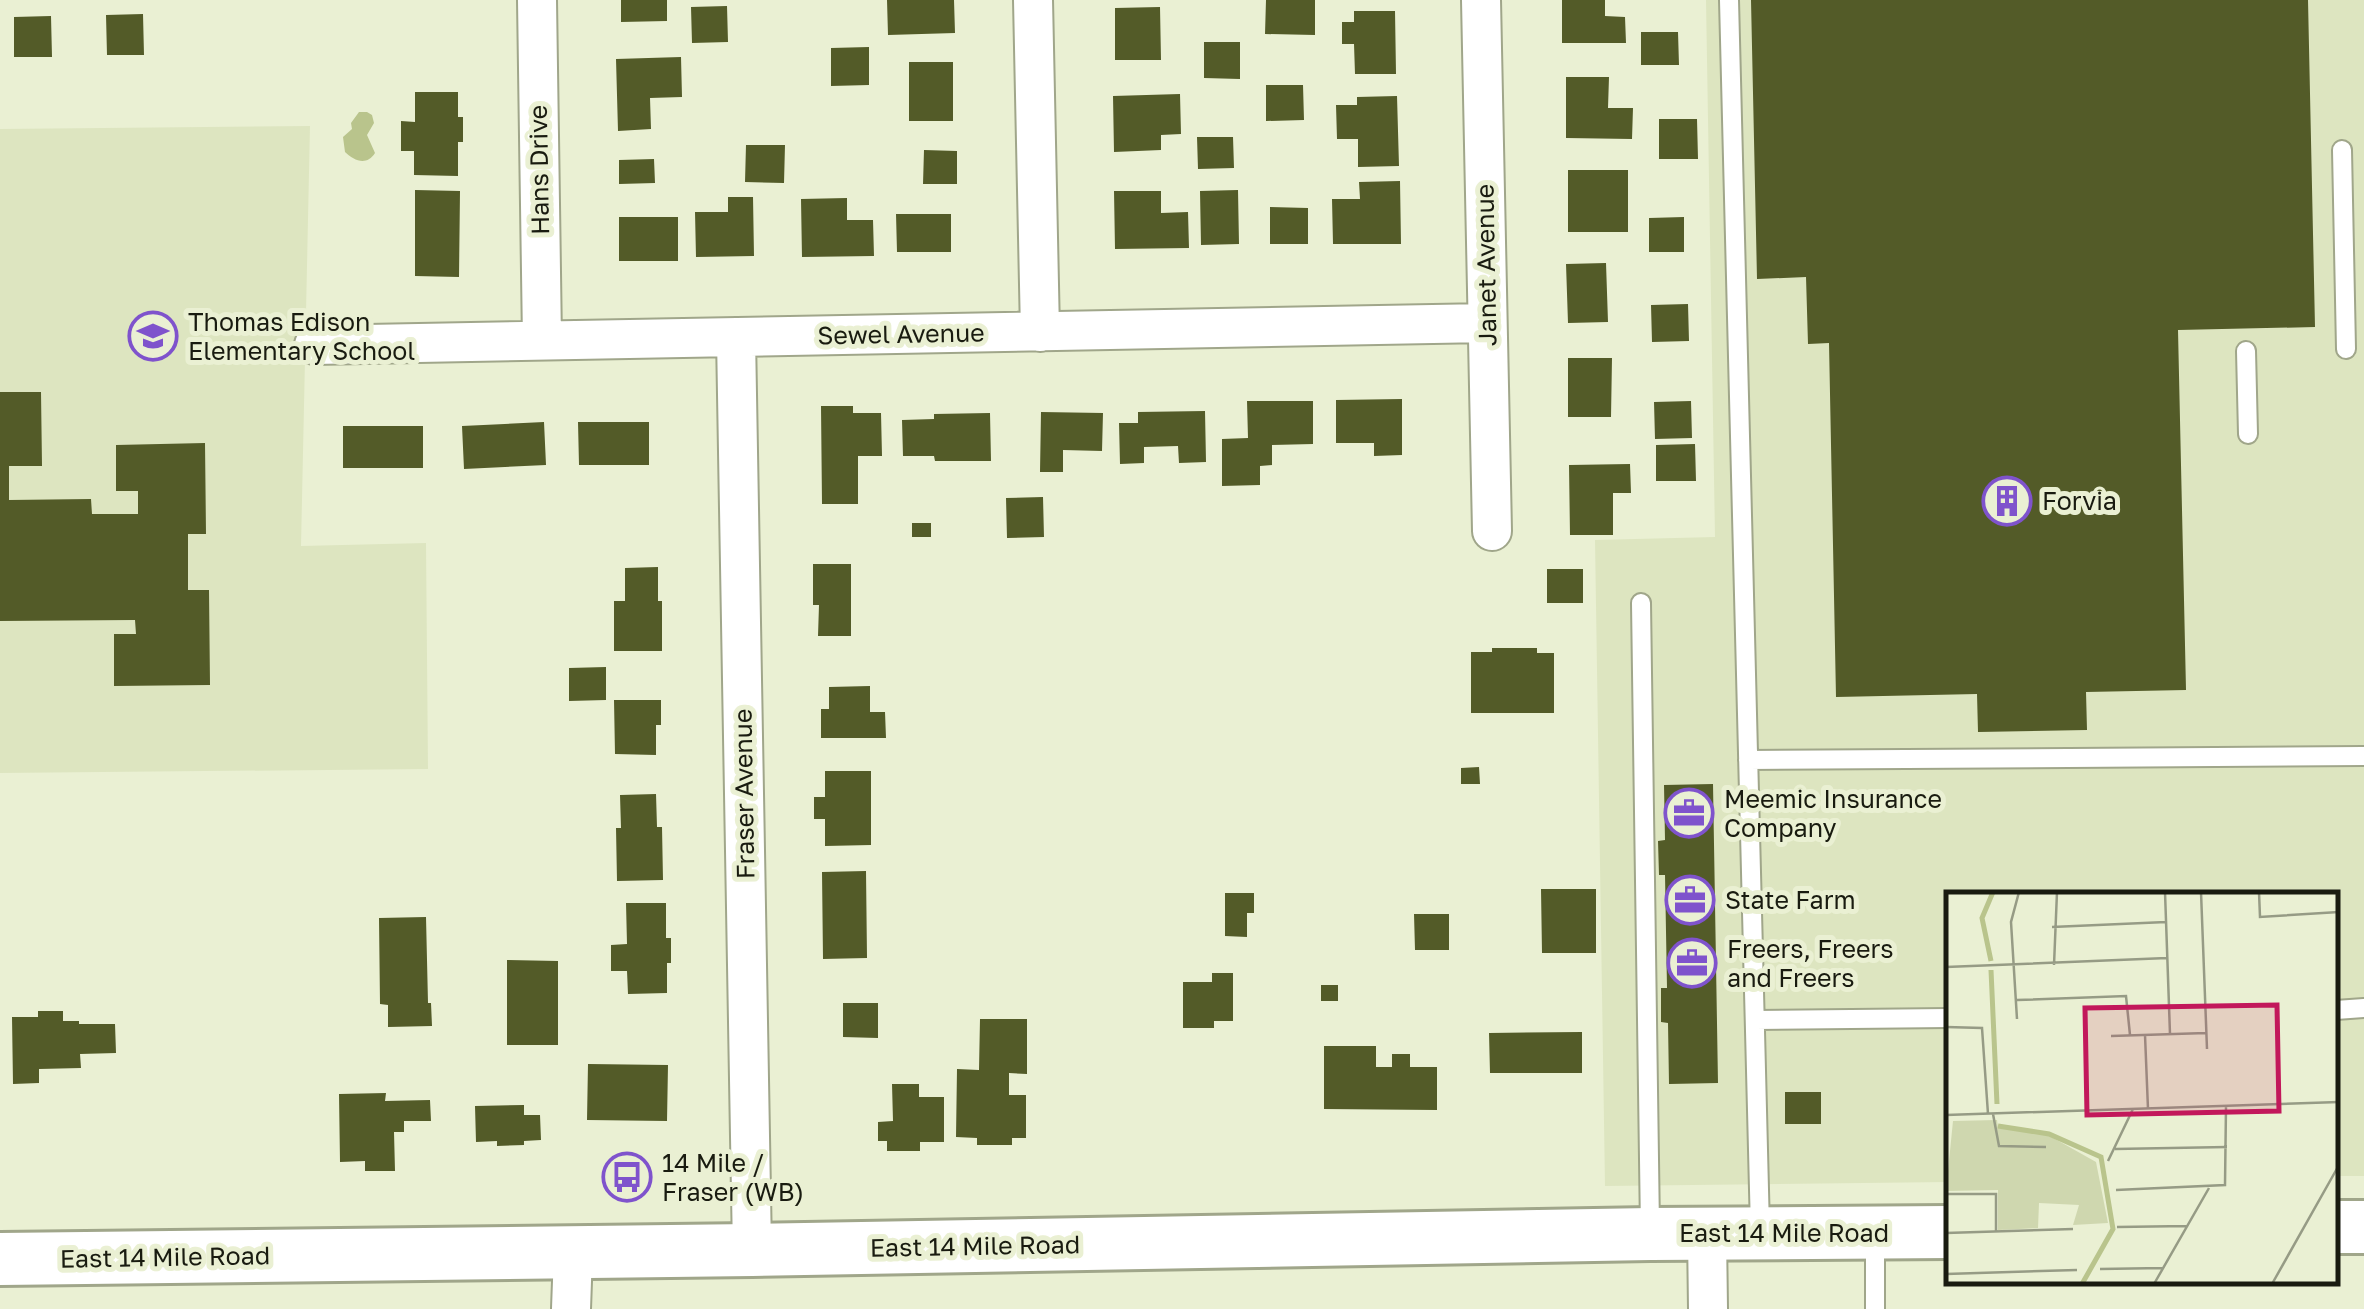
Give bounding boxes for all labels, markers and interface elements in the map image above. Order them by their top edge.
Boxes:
street label: Hans Drive [522,105,555,235]
street label: Janet Avenue [1469,184,1502,346]
place label: Thomas Edison Elementary School [188,306,415,366]
school or university icon: Thomas Edison Elementary School [127,310,179,362]
street label: Sewel Avenue [817,317,985,350]
building icon: Forvia [1981,475,2033,527]
place label: Forvia [2042,485,2117,516]
street label: Fraser Avenue [727,708,760,880]
place label: Meemic Insurance Company [1724,783,1942,843]
office icon: Meemic Insurance Company [1663,787,1715,839]
office icon: State Farm [1664,874,1716,926]
place label: State Farm [1725,884,1856,915]
inset map [1946,892,2339,1284]
place label: Freers, Freers and Freers [1727,933,1894,993]
office icon: Freers, Freers and Freers [1666,937,1718,989]
place label: 14 Mile / Fraser (WB) [662,1147,804,1207]
bus stop icon: 14 Mile / Fraser (WB) [601,1151,653,1203]
street label: East 14 Mile Road [1679,1217,1889,1248]
street label: East 14 Mile Road [870,1228,1080,1263]
street label: East 14 Mile Road [60,1239,270,1274]

